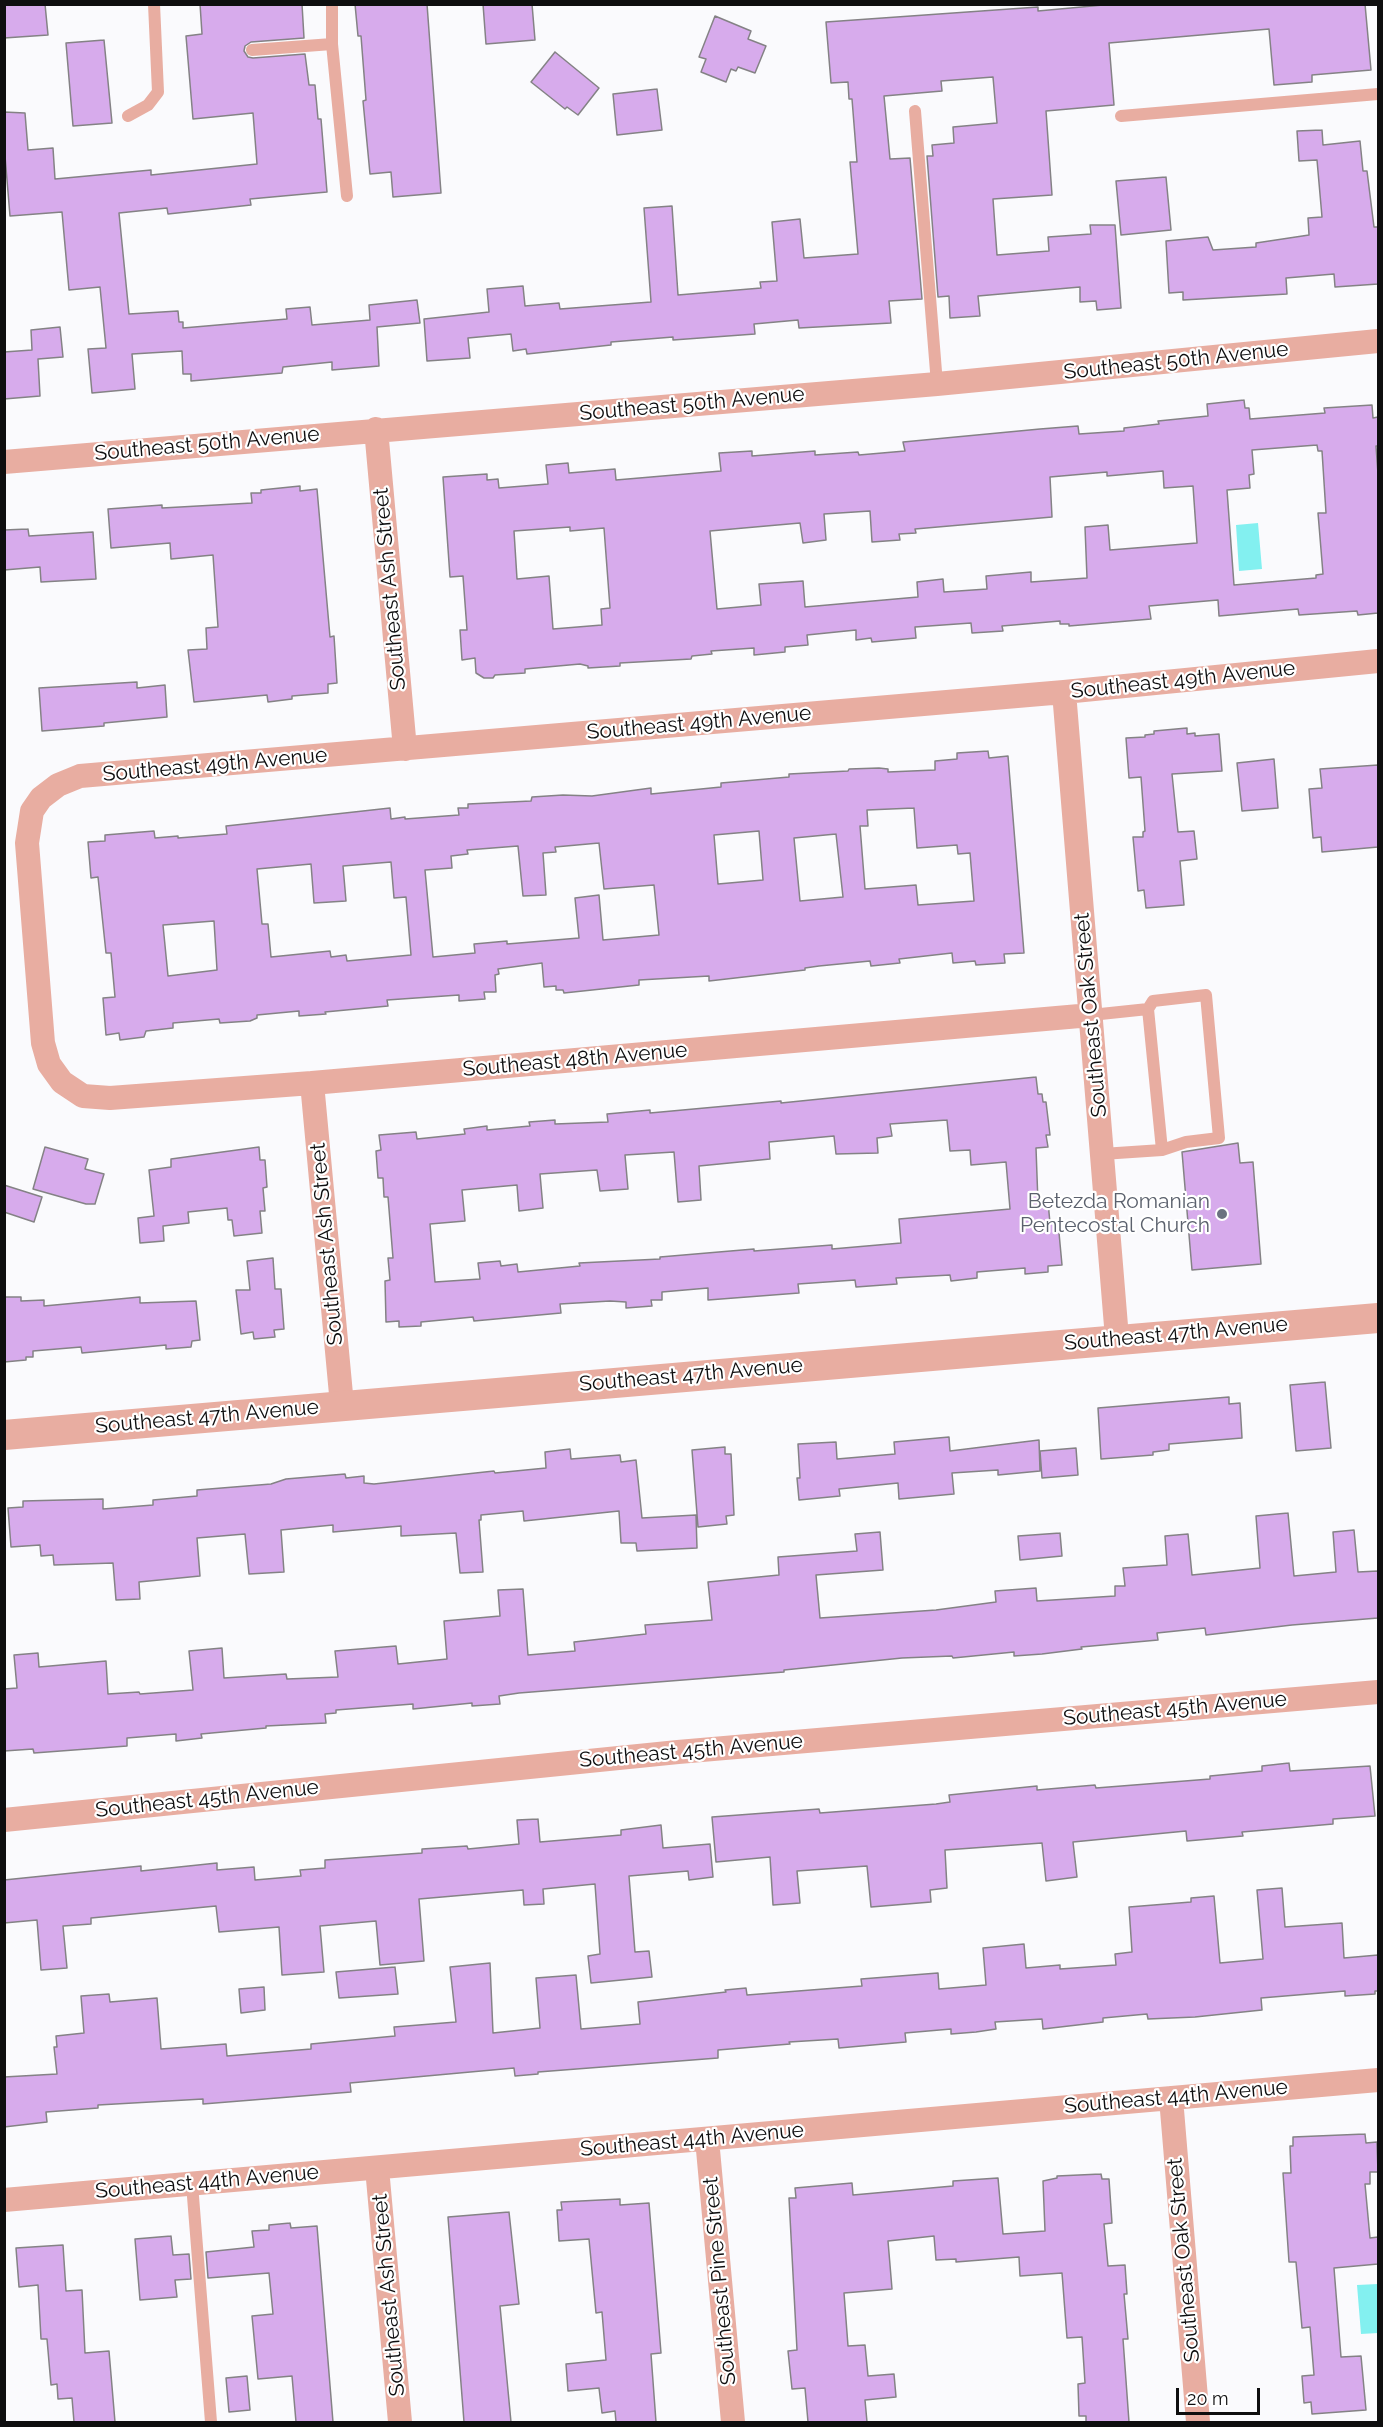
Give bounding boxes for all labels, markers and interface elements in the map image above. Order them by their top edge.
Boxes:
street label: Southeast 50th Avenue [1062,337,1290,385]
street label: Southeast 50th Avenue [578,382,806,426]
street label: Southeast 50th Avenue [93,422,321,466]
street label: Southeast Ash Street [369,487,411,691]
street label: Southeast 49th Avenue [1070,656,1296,704]
street label: Southeast 49th Avenue [586,701,812,745]
street label: Southeast 49th Avenue [102,743,328,787]
street label: Southeast Oak Street [1070,912,1112,1118]
street label: Southeast 48th Avenue [462,1038,688,1082]
street label: Southeast Ash Street [306,1142,348,1346]
place label: Betezda Romanian Pentecostal Church [1020,1189,1210,1239]
marker: Betezda Romanian Pentecostal Church [1215,1207,1229,1221]
street label: Southeast 47th Avenue [1063,1312,1289,1356]
street label: Southeast 47th Avenue [578,1353,804,1397]
street label: Southeast 47th Avenue [94,1395,320,1439]
street label: Southeast 45th Avenue [1062,1687,1288,1731]
street label: Southeast 45th Avenue [578,1729,804,1773]
street label: Southeast 45th Avenue [94,1775,320,1823]
street label: Southeast 44th Avenue [1063,2075,1289,2119]
street label: Southeast 44th Avenue [579,2118,805,2162]
street label: Southeast Oak Street [1163,2157,1205,2363]
street label: Southeast 44th Avenue [94,2160,320,2204]
street label: Southeast Pine Street [698,2176,742,2386]
street label: Southeast Ash Street [368,2193,410,2397]
scale bar [1179,2376,1263,2414]
text: 20 m [1187,2388,1229,2409]

